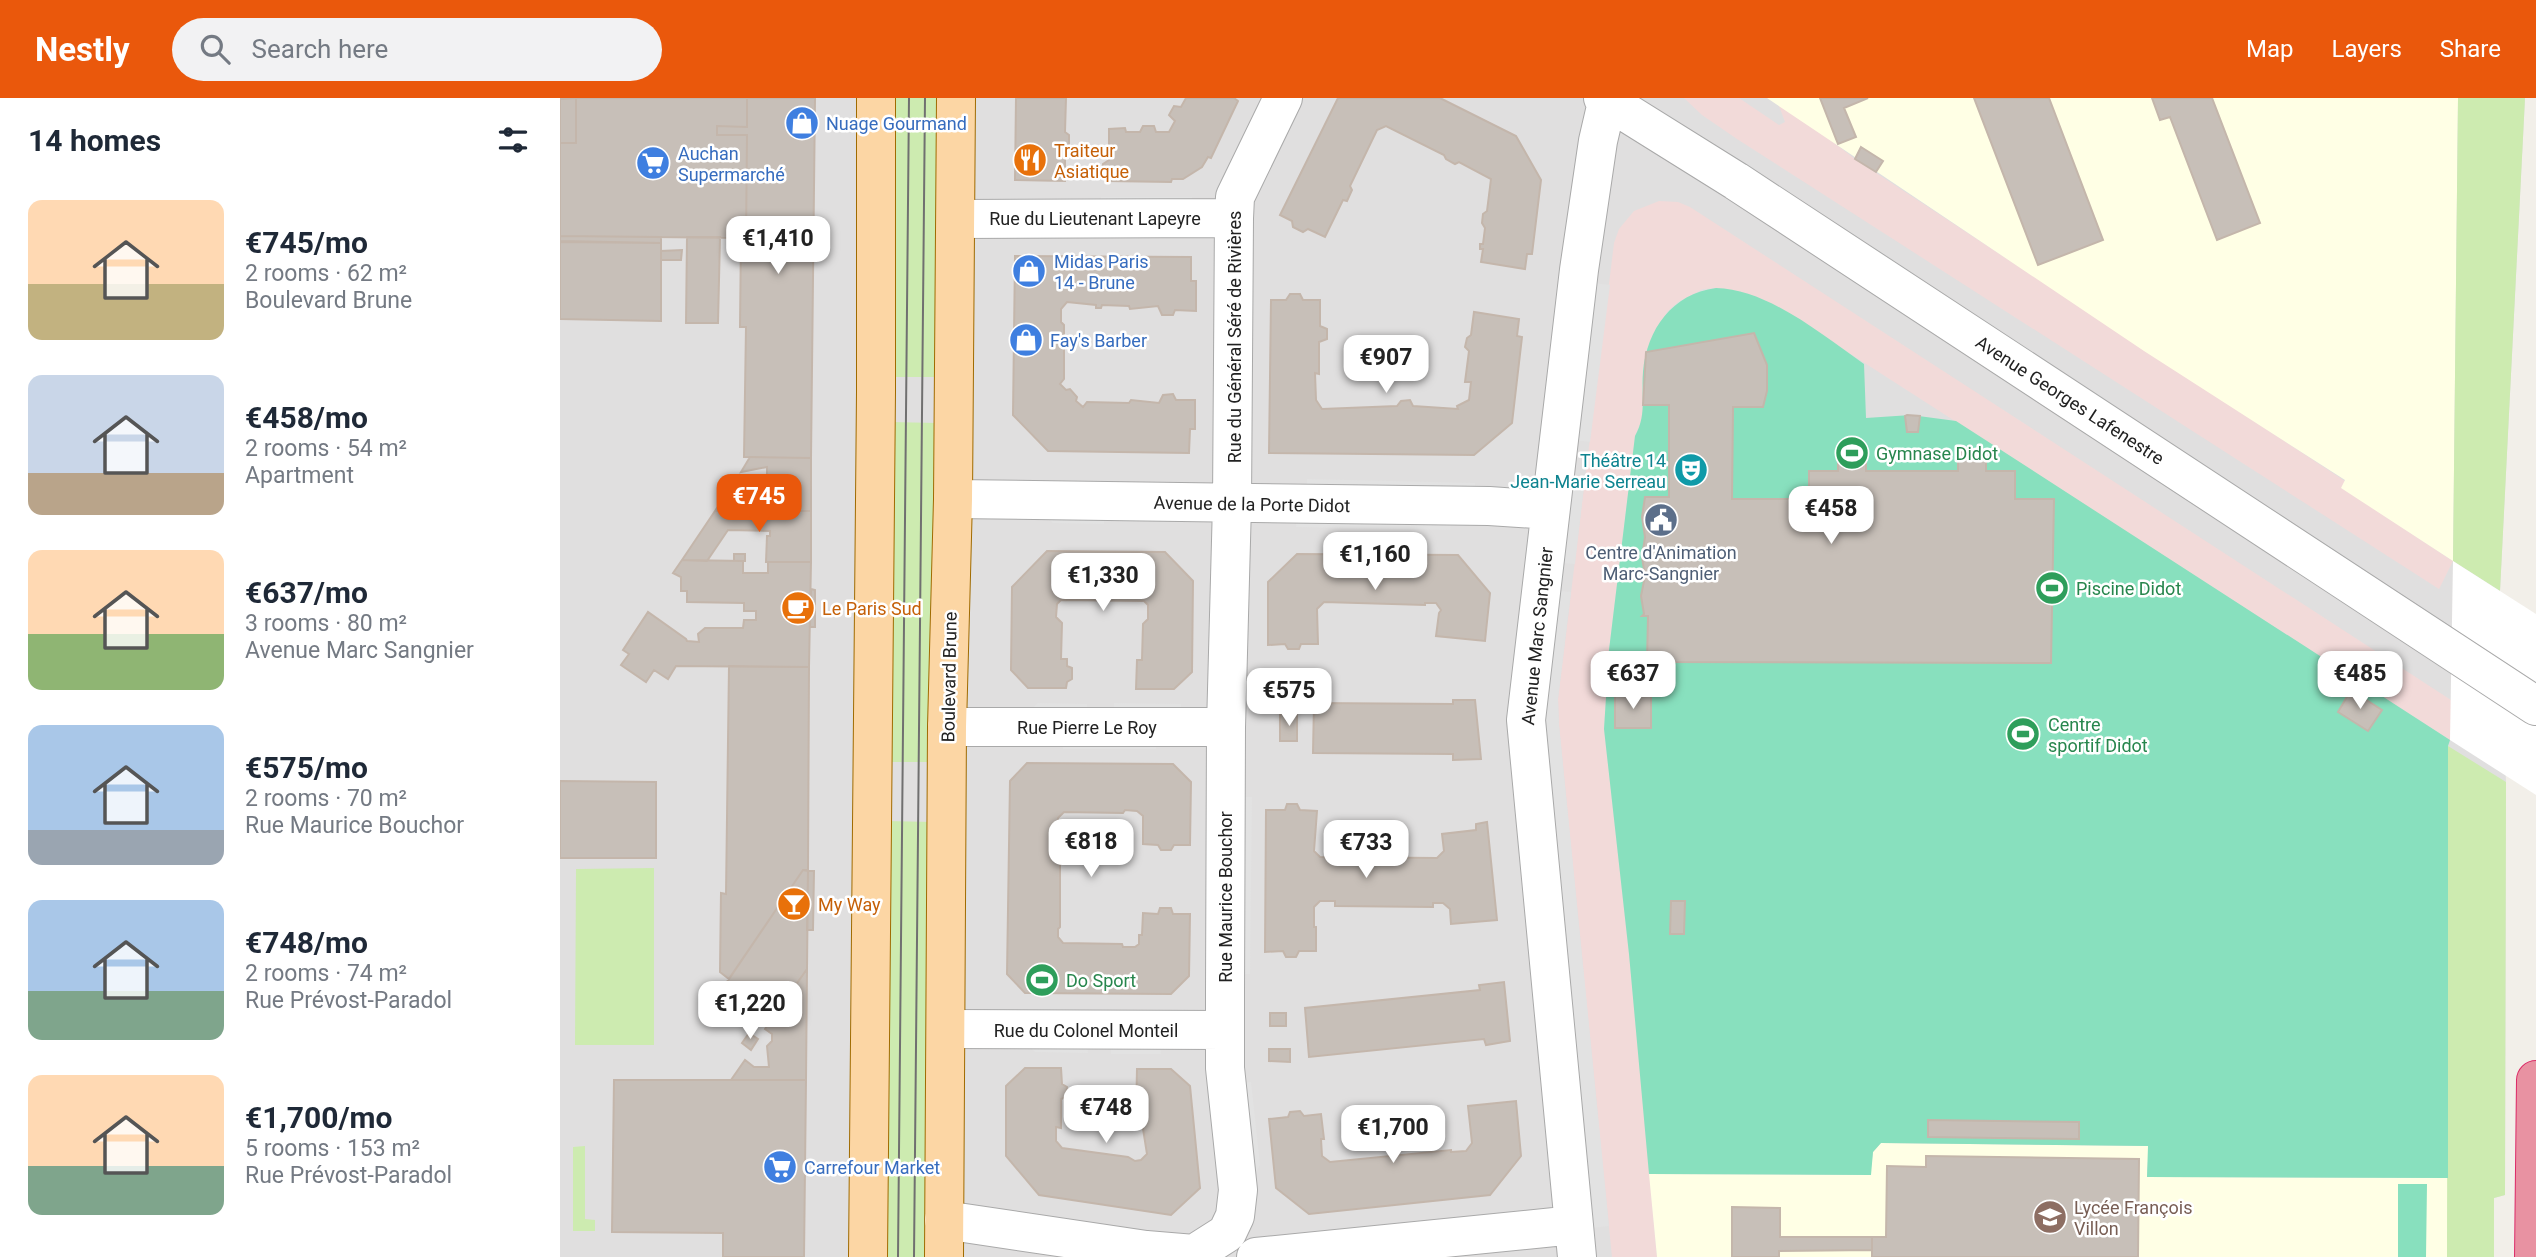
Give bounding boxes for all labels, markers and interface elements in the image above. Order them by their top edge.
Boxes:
search box [172,18,662,81]
text: Nestly [35,30,130,69]
icon: search [196,30,234,68]
text: Search here [252,34,388,64]
text: Map [2246,35,2294,63]
text: Layers [2332,35,2402,63]
text: Share [2440,35,2501,63]
shop icon: Nuage Gourmand [783,104,821,142]
place label: Nuage Gourmand [826,113,967,134]
icon: filters [494,121,532,159]
text: 14 homes [28,123,161,158]
place label: Traiteur Asiatique [1054,140,1129,182]
restaurant icon: Traiteur Asiatique [1011,141,1049,179]
place label: Auchan Supermarché [678,143,785,185]
supermarket icon: Auchan Supermarché [634,144,672,182]
street label: Rue du Lieutenant Lapeyre [989,208,1201,229]
street label: Rue du Général Séré de Rivières [1224,211,1245,463]
pin: €1,410 [721,216,835,276]
text: €745/mo [245,225,368,260]
text: €1,410 [742,225,814,252]
icon: home [84,228,168,312]
place label: Midas Paris 14 - Brune [1054,251,1149,293]
shop icon: Midas Paris 14 - Brune [1010,252,1048,290]
text: 2 rooms · 62 m² [245,260,407,287]
text: Boulevard Brune [245,287,412,314]
shop icon: Fay's Barber [1007,321,1045,359]
place label: Fay's Barber [1050,330,1147,351]
street label: Avenue Georges Lafenestre [1972,331,2168,469]
pin: €907 [1345,336,1427,395]
text: €907 [1360,344,1412,371]
text: €458/mo [245,400,368,435]
icon: home [84,403,168,487]
sports icon: Gymnase Didot [1833,434,1871,472]
text: 2 rooms · 54 m² [245,435,407,462]
place label: Gymnase Didot [1876,443,1998,464]
place label: Théâtre 14 Jean-Marie Serreau [1510,450,1666,492]
theatre icon: Théâtre 14 Jean-Marie Serreau [1672,451,1710,489]
text: Apartment [245,462,354,489]
pin: €745 [718,474,800,534]
text: €745 [733,483,785,510]
pin: €458 [1790,486,1872,546]
street label: Avenue de la Porte Didot [1154,492,1351,516]
text: €458 [1805,495,1857,522]
public building icon: Centre d'Animation Marc-Sangnier [1642,501,1680,539]
pin: €1,160 [1318,532,1432,592]
text: €1,160 [1339,541,1411,568]
place label: Centre d'Animation Marc-Sangnier [1585,542,1737,584]
street label: Avenue Marc Sangnier [1517,546,1557,726]
pin: €1,330 [1046,554,1160,613]
text: €1,330 [1067,562,1139,589]
sports icon: Piscine Didot [2033,569,2071,607]
text: €637/mo [245,575,368,610]
icon: home [84,578,168,662]
place label: Piscine Didot [2076,578,2181,599]
cafe icon: Le Paris Sud [779,589,817,627]
place label: Le Paris Sud [822,598,922,619]
text: 3 rooms · 80 m² [245,610,407,637]
street label: Boulevard Brune [937,611,961,743]
text: Avenue Marc Sangnier [245,637,474,664]
pin: €637 [1592,652,1674,711]
pin: €485 [2319,652,2401,711]
text: €637 [1607,660,1659,687]
text: €485 [2334,660,2386,687]
pin: €575 [1248,668,1330,728]
text: €575 [1263,677,1315,704]
place label: Centre sportif Didot [2048,714,2148,756]
sports icon: Centre sportif Didot [2004,715,2042,753]
street label: Rue Pierre Le Roy [1017,717,1157,738]
text: €575/mo [245,750,368,785]
icon: home [84,753,168,837]
text: 2 rooms · 70 m² [245,785,407,812]
street label: Rue Maurice Bouchor [1215,811,1236,983]
text: Rue Maurice Bouchor [245,812,464,839]
pin: €818 [1050,820,1132,879]
pin: €733 [1325,820,1407,880]
text: €818 [1065,828,1117,855]
text: €733 [1340,829,1392,856]
bar icon: My Way [775,885,813,923]
place label: My Way [818,894,881,915]
text: €748/mo [245,925,368,960]
icon: home [84,928,168,1012]
text: 2 rooms · 74 m² [245,960,407,987]
sports icon: Do Sport [1023,961,1061,999]
place label: Do Sport [1066,970,1136,991]
pin: €1,220 [693,982,807,1041]
text: Rue Prévost-Paradol [245,987,452,1014]
text: €1,220 [714,990,786,1017]
street label: Rue du Colonel Monteil [994,1020,1178,1041]
pin: €748 [1065,1086,1147,1145]
text: €748 [1080,1094,1132,1121]
text: €1,700/mo [245,1100,393,1135]
icon: home [84,1103,168,1187]
pin: €1,700 [1336,1105,1450,1165]
text: €1,700 [1357,1114,1429,1141]
text: 5 rooms · 153 m² [245,1135,420,1162]
supermarket icon: Carrefour Market [761,1148,799,1186]
place label: Carrefour Market [804,1157,940,1178]
text: Rue Prévost-Paradol [245,1162,452,1189]
place label: Lycée François Villon [2074,1197,2192,1239]
school or university icon: Lycée François Villon [2031,1198,2069,1236]

